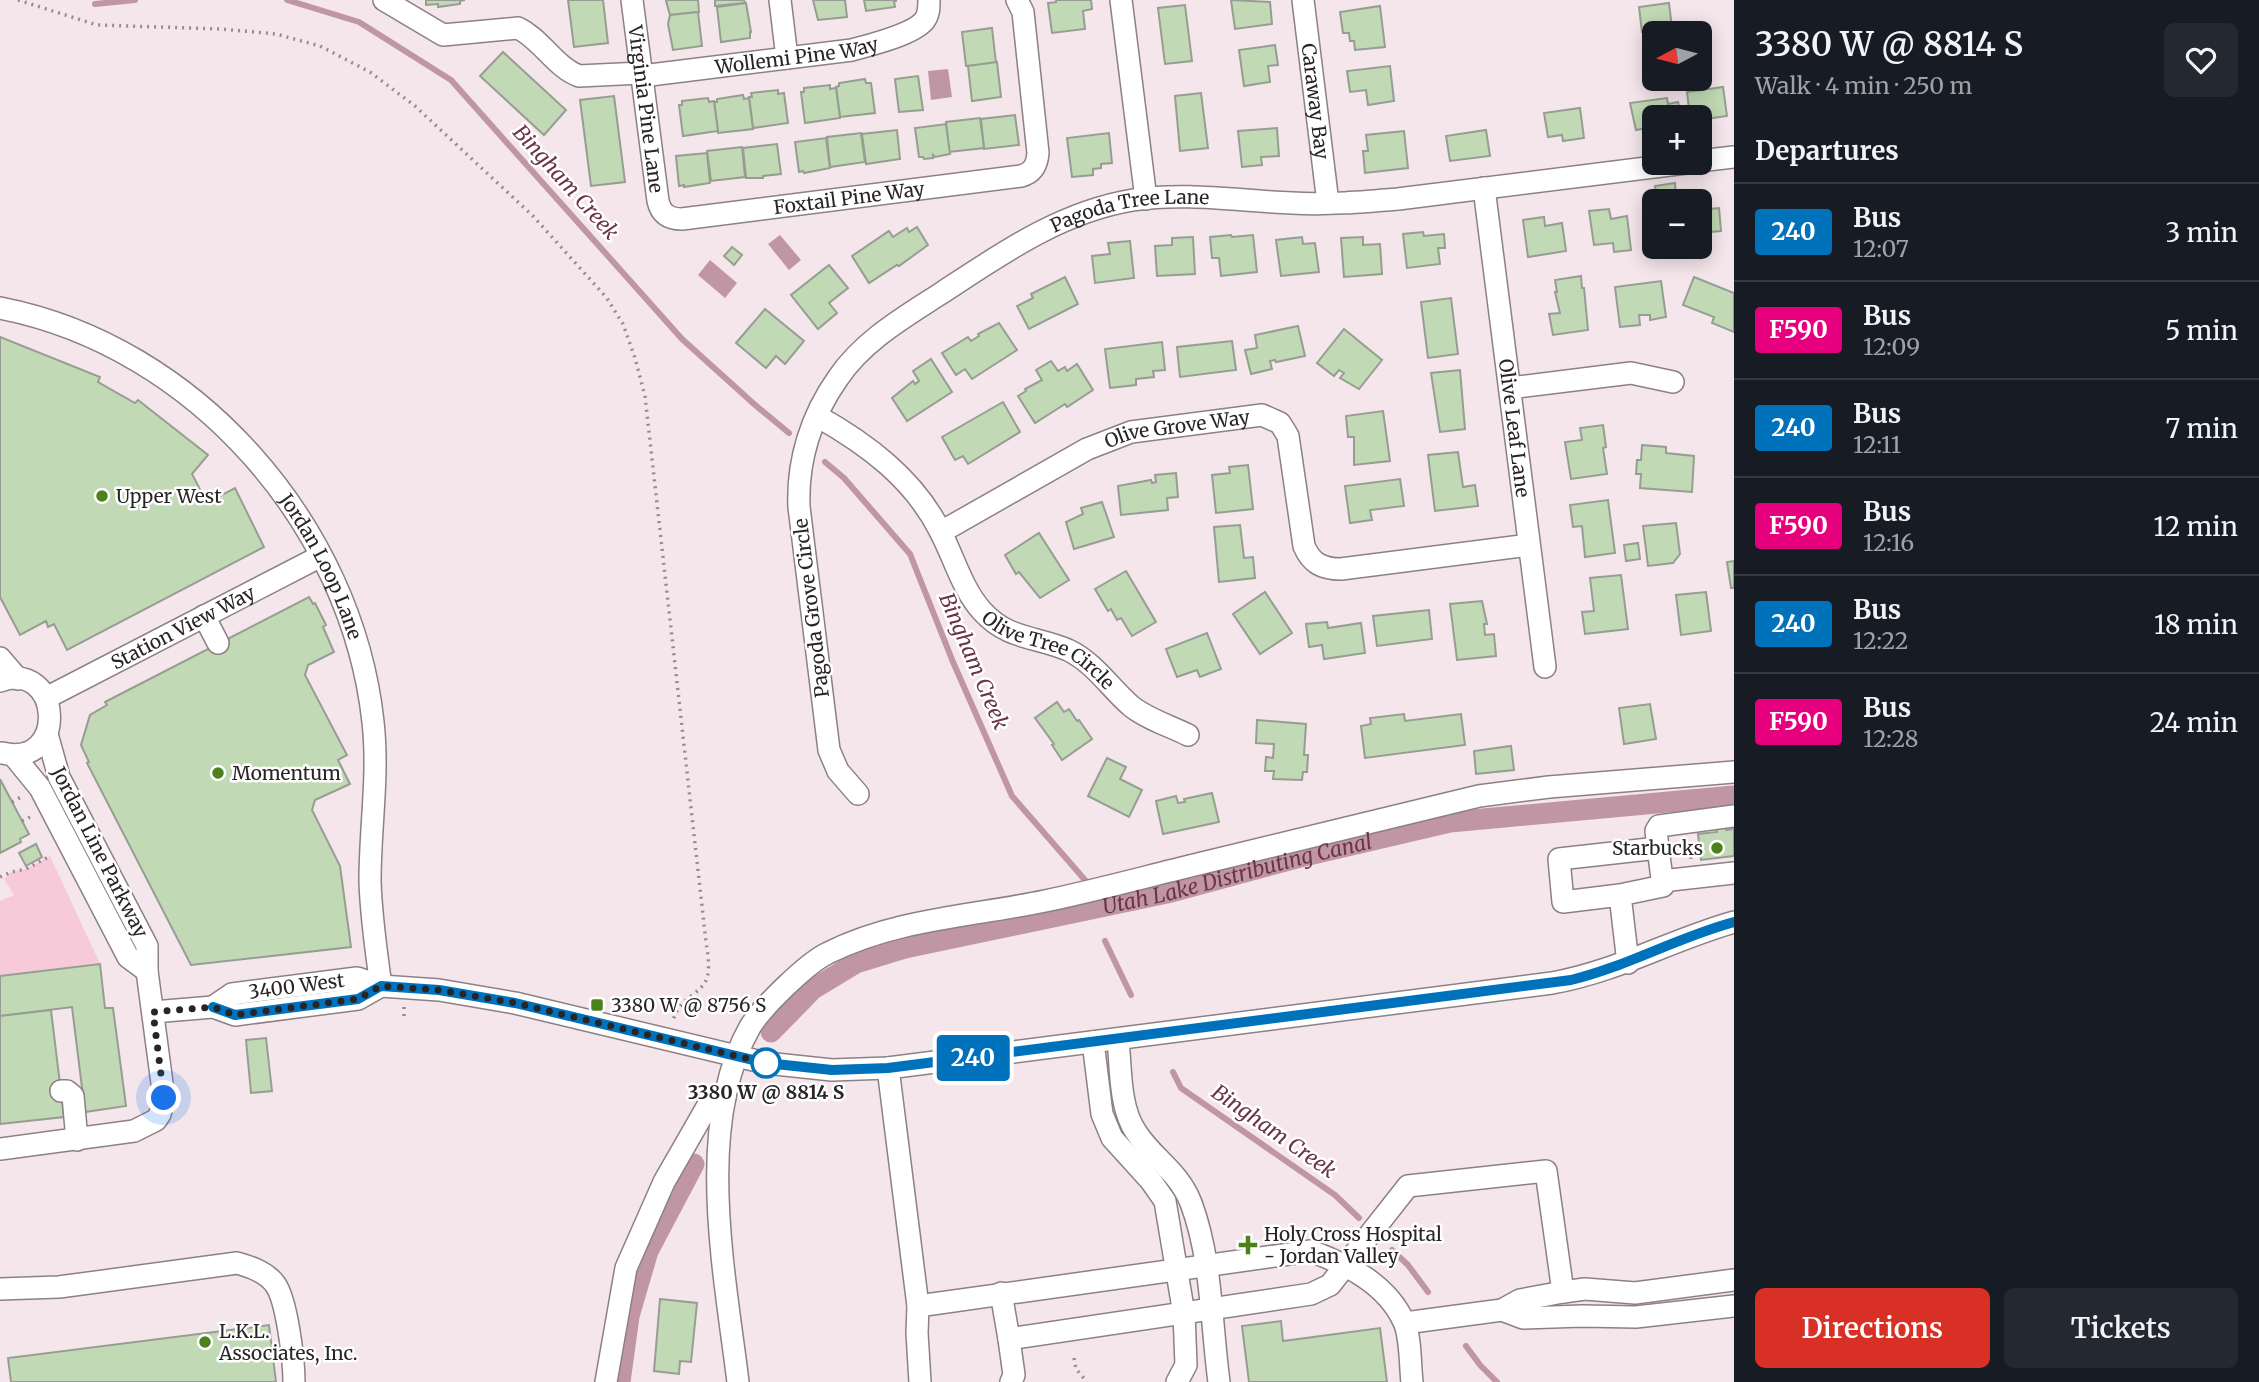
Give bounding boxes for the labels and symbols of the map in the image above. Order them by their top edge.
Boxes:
north arrow [1642,21,1712,91]
street label: Virginia Pine Lane [623,23,669,194]
street label: Wollemi Pine Way [713,31,881,79]
street label: Caraway Bay [1296,42,1335,161]
water label: Bingham Creek [507,119,625,246]
street label: Foxtail Pine Way [772,176,926,219]
street label: Pagoda Tree Lane [1046,185,1210,237]
street label: Olive Leaf Lane [1494,357,1535,499]
street label: Olive Grove Way [1101,405,1251,453]
place label: Upper West [116,484,222,508]
marker: Upper West [94,488,110,504]
street label: Jordan Loop Lane [274,488,367,642]
street label: Pagoda Grove Circle [788,517,834,699]
street label: Station View Way [107,580,259,674]
water label: Bingham Creek [933,589,1015,734]
street label: Olive Tree Circle [977,605,1120,694]
place label: Momentum [232,761,341,785]
street label: Jordan Line Parkway [46,762,153,941]
marker: Momentum [210,765,226,781]
water label: Utah Lake Distributing Canal [1100,827,1375,920]
place label: Starbucks [1612,836,1703,860]
marker: Starbucks [1709,840,1725,856]
street label: 3400 West [247,968,346,1004]
place label: 3380 W @ 8756 S [611,993,766,1017]
marker: 3380 W @ 8756 S [589,997,605,1013]
line badge: 240 [933,1035,1013,1081]
marker: 3380 W @ 8814 S [751,1048,781,1078]
water label: Bingham Creek [1207,1078,1342,1184]
your location [146,1080,181,1115]
place label: 3380 W @ 8814 S [688,1080,844,1104]
place label: Holy Cross Hospital - Jordan Valley [1264,1222,1442,1268]
marker: Holy Cross Hospital - Jordan Valley [1238,1235,1258,1255]
place label: L.K.L. Associates, Inc. [218,1319,358,1365]
marker: L.K.L. Associates, Inc. [197,1334,213,1350]

